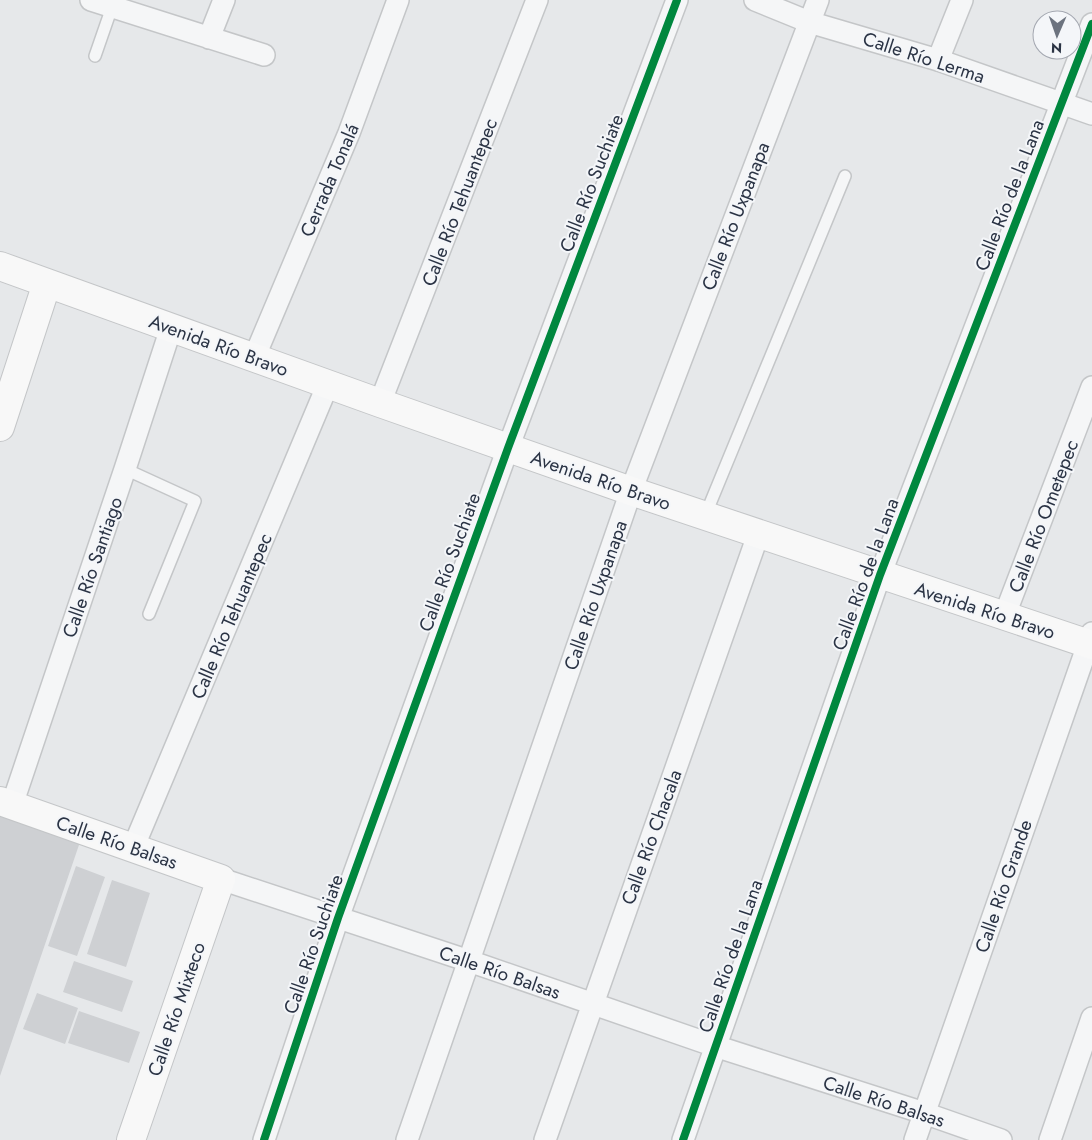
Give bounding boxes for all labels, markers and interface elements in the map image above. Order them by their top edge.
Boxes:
north arrow [1032,10,1082,60]
street label: Calle Río Lerma [859,25,988,90]
text: N [1051,38,1062,58]
street label: Calle Río Suchiate [553,110,630,256]
street label: Calle Río Tehuantepec [415,114,504,290]
street label: Calle Río de la Lana [968,115,1051,275]
street label: Cerrada Tonalá [293,119,365,241]
street label: Calle Río Uxpanapa [695,138,776,294]
street label: Avenida Río Bravo [145,308,292,383]
street label: Calle Río Ometepec [1002,436,1085,596]
street label: Avenida Río Bravo [527,444,674,517]
street label: Calle Río Suchiate [412,489,487,635]
street label: Calle Río Santiago [56,493,129,641]
street label: Calle Río de la Lana [825,494,906,654]
street label: Calle Río Uxpanapa [557,517,634,674]
street label: Calle Río Tehuantepec [184,529,279,703]
street label: Avenida Río Bravo [911,575,1059,646]
street label: Calle Río Chacala [615,766,688,908]
street label: Calle Río Balsas [53,809,181,876]
street label: Calle Río Grande [968,816,1039,956]
street label: Calle Río Suchiate [277,871,350,1018]
street label: Calle Río de la Lana [692,876,769,1036]
street label: Calle Río Mixteco [141,939,212,1080]
street label: Calle Río Balsas [436,939,564,1006]
street label: Calle Río Balsas [819,1069,949,1134]

